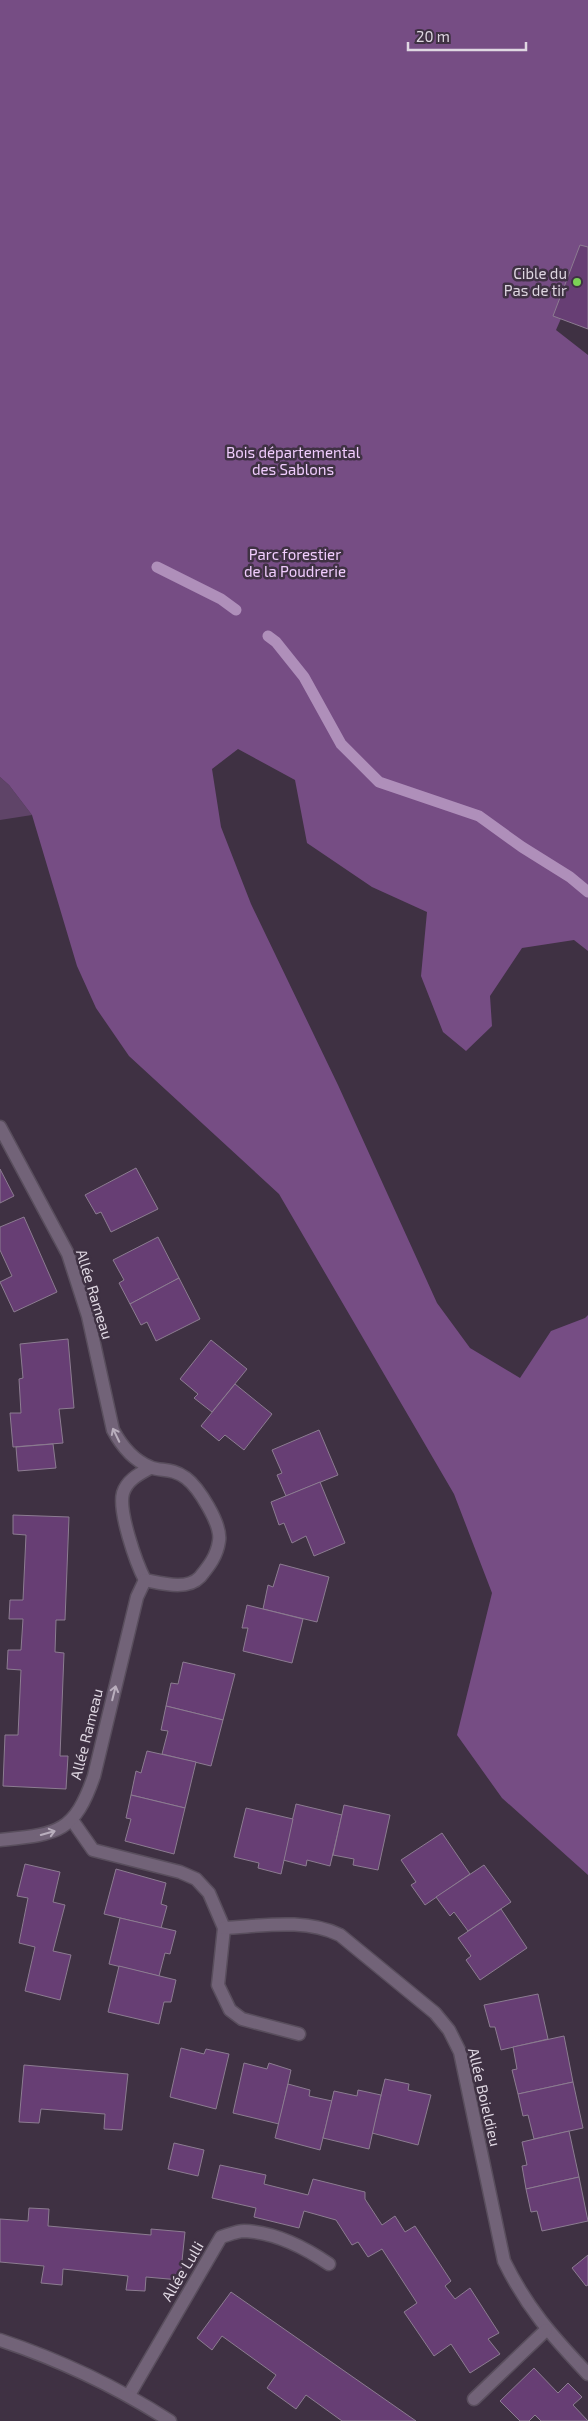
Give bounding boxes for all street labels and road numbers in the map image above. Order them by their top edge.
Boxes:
street label: Allée Rameau [73,1247,117,1341]
street label: Allée Rameau [66,1687,106,1781]
street label: Allée Boieldieu [465,2046,505,2148]
street label: Allée Lulli [157,2238,207,2304]

